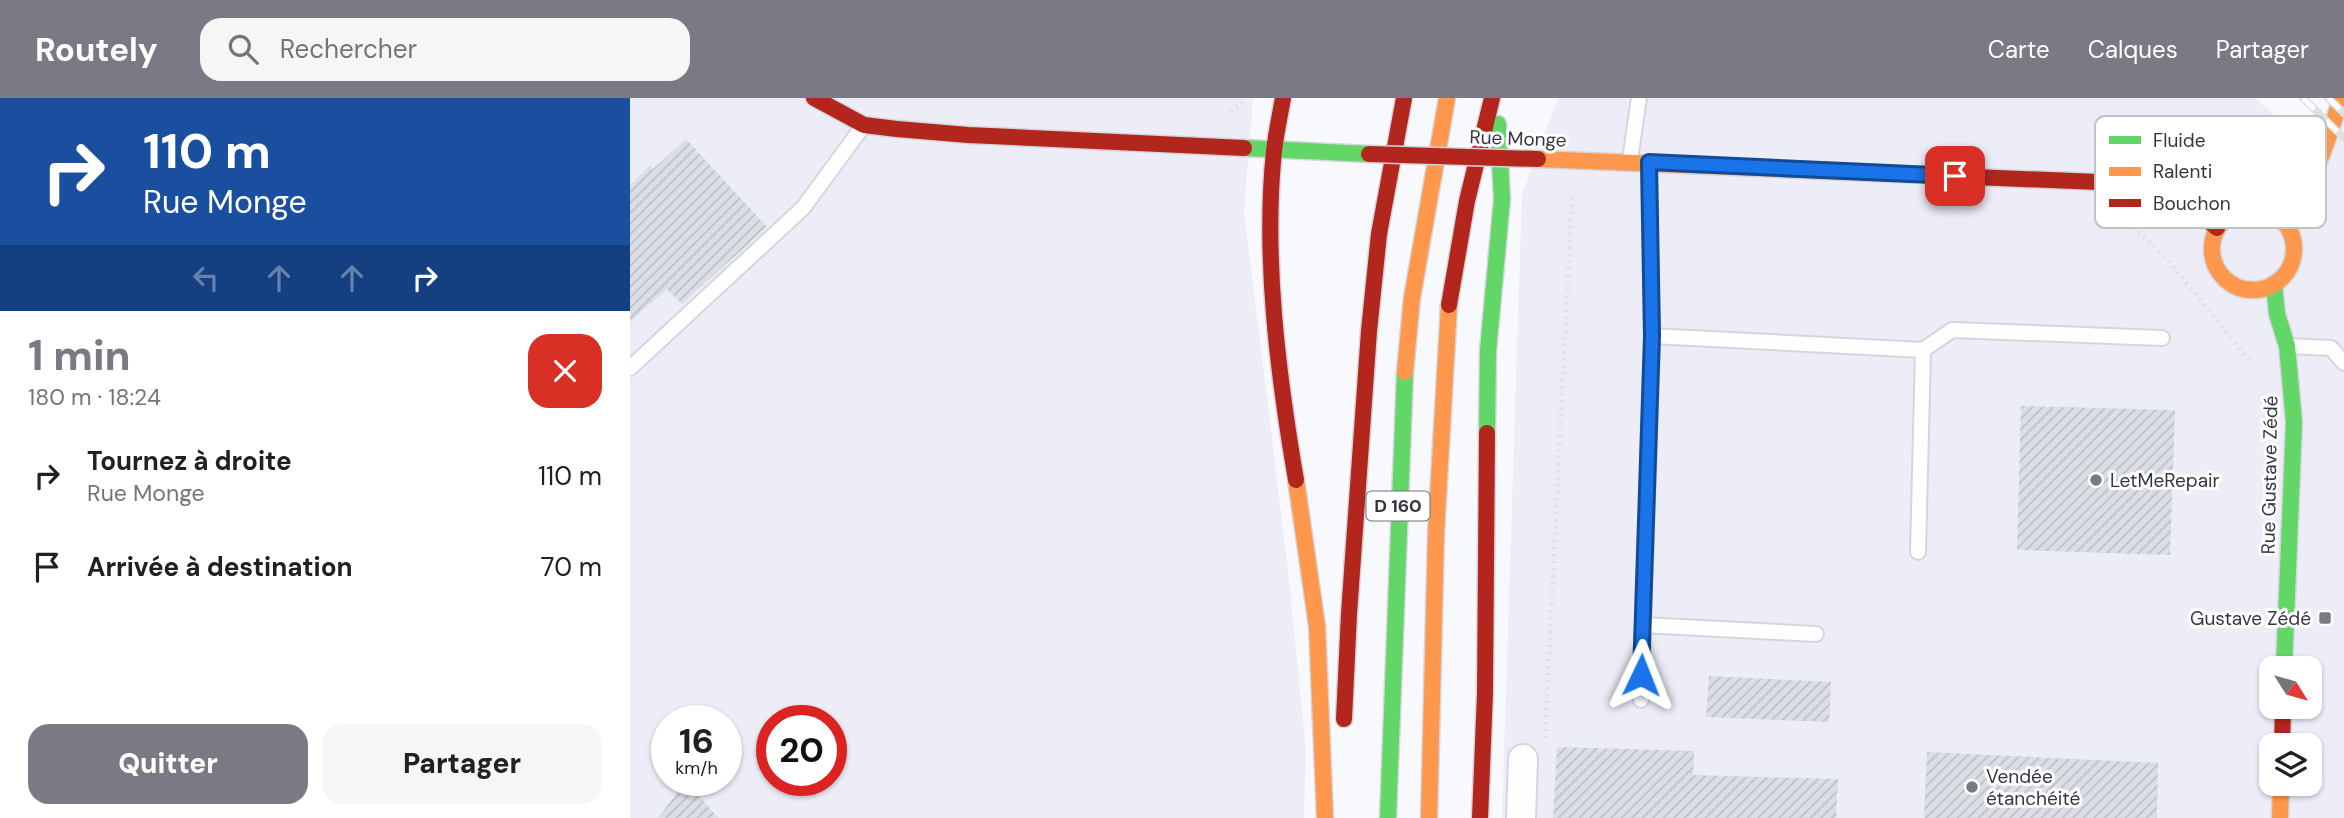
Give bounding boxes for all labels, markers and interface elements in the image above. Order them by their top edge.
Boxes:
search box [200,18,690,81]
text: Routely [35,28,158,71]
icon: search [224,30,262,68]
text: Rechercher [280,32,417,66]
text: Carte [1988,34,2050,65]
text: Calques [2088,34,2178,65]
text: Partager [2216,34,2309,65]
legend [2095,116,2326,228]
text: 110 m [143,119,271,183]
street label: Rue Monge [1469,124,1567,153]
icon: right [28,126,119,217]
text: Fluide [2153,128,2206,153]
pin [1925,146,1985,206]
icon: arrive [1936,157,1974,195]
text: Ralenti [2153,159,2212,184]
text: Rue Monge [143,181,307,223]
text: Bouchon [2153,191,2231,216]
icon: left [187,259,225,297]
icon: ahead [260,259,298,297]
icon: ahead [333,259,371,297]
icon: right [406,259,444,297]
text: 1 min [28,328,131,383]
button: close [528,334,602,408]
text: 180 m · 18:24 [28,382,161,412]
street label: Rue Gustave Zédé [2256,395,2283,555]
text: Tournez à droite [87,444,292,478]
icon: right [28,457,66,495]
text: 110 m [538,459,602,493]
place label: LetMeRepair [2110,468,2220,493]
marker: LetMeRepair [2088,472,2104,488]
text: Rue Monge [87,478,205,508]
road number: D 160 [1366,492,1430,520]
icon: arrive [28,548,66,586]
text: Arrivée à destination [87,550,353,584]
text: 70 m [541,550,602,584]
place label: Gustave Zédé [2190,606,2311,631]
marker: Gustave Zédé [2317,610,2333,626]
position arrow [1604,638,1678,712]
north arrow [2259,656,2322,719]
map controls [2259,656,2322,796]
speed limit sign: 20 [756,705,847,796]
text: 16 [679,718,714,764]
button: Quitter [28,724,308,804]
button: Partager [322,724,602,804]
button: layers [2259,733,2322,796]
text: km/h [675,756,718,780]
place label: Vendée étanchéité [1986,764,2080,811]
marker: Vendée étanchéité [1964,779,1980,795]

